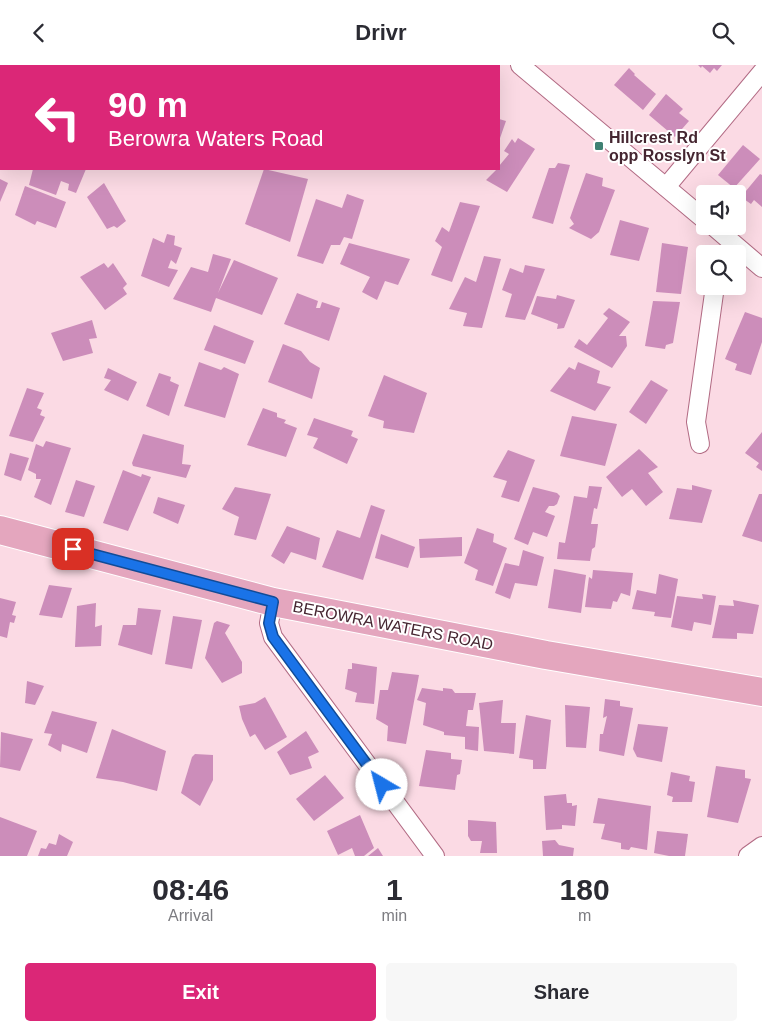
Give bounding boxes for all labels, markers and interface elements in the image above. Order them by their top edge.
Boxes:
icon: back [25,19,53,47]
icon: search [709,19,737,47]
text: Drivr [355,20,407,45]
icon: left [25,85,90,150]
text: 90 m [108,85,188,124]
text: Berowra Waters Road [108,126,324,151]
place label: Hillcrest Rd opp Rosslyn St [609,129,726,164]
marker: Hillcrest Rd opp Rosslyn St [593,140,605,152]
map controls [696,185,746,295]
button: sound [696,185,746,235]
button: search [696,245,746,295]
pin [52,528,94,570]
icon: arrive [59,535,87,563]
street label: BEROWRA WATERS ROAD [291,598,494,653]
position arrow [355,758,407,810]
text: 08:46 [152,873,229,906]
text: 1 [386,873,403,906]
text: 180 [560,873,610,906]
text: Arrival [168,907,213,924]
text: min [381,907,407,924]
text: m [578,907,591,924]
button: Exit [25,963,376,1021]
button: Share [386,963,737,1021]

